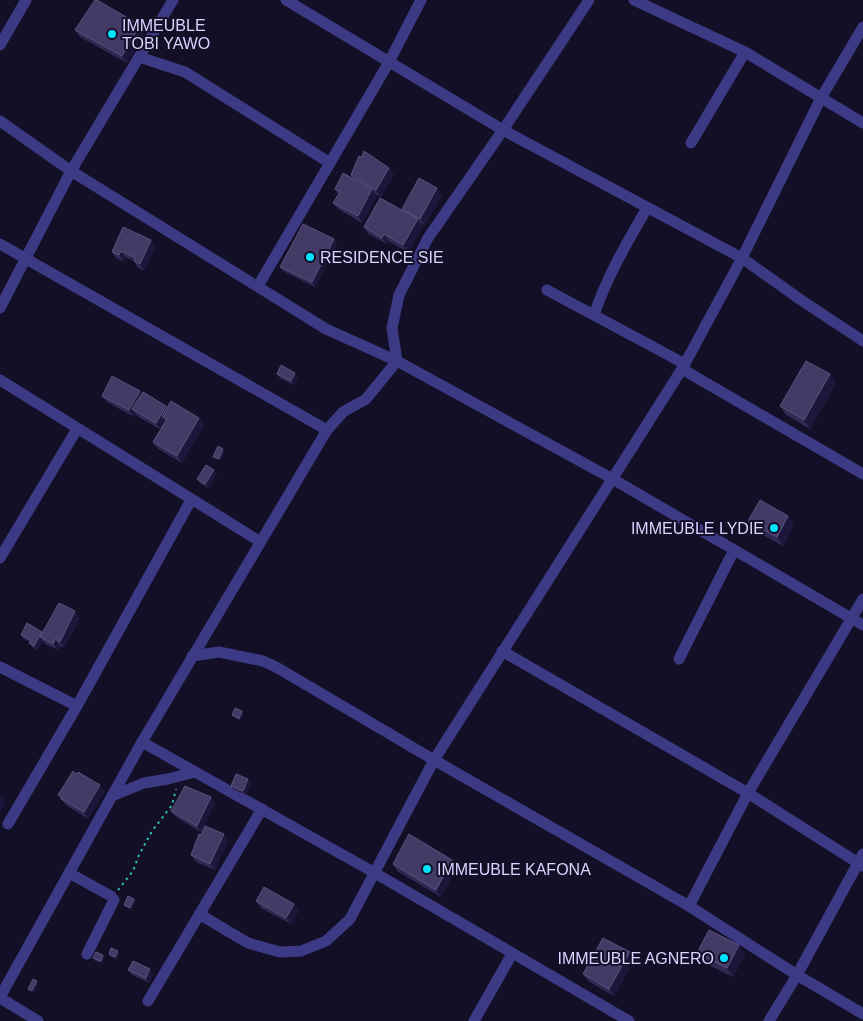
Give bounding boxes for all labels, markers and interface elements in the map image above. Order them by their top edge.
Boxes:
place label: IMMEUBLE TOBI YAWO [122,17,210,52]
marker: IMMEUBLE TOBI YAWO [106,28,118,40]
place label: RESIDENCE SIE [320,249,444,266]
marker: RESIDENCE SIE [304,251,316,263]
place label: IMMEUBLE LYDIE [631,520,764,537]
marker: IMMEUBLE LYDIE [768,522,780,534]
place label: IMMEUBLE KAFONA [437,861,591,878]
marker: IMMEUBLE KAFONA [421,863,433,875]
place label: IMMEUBLE AGNERO [558,950,714,967]
marker: IMMEUBLE AGNERO [718,952,730,964]

